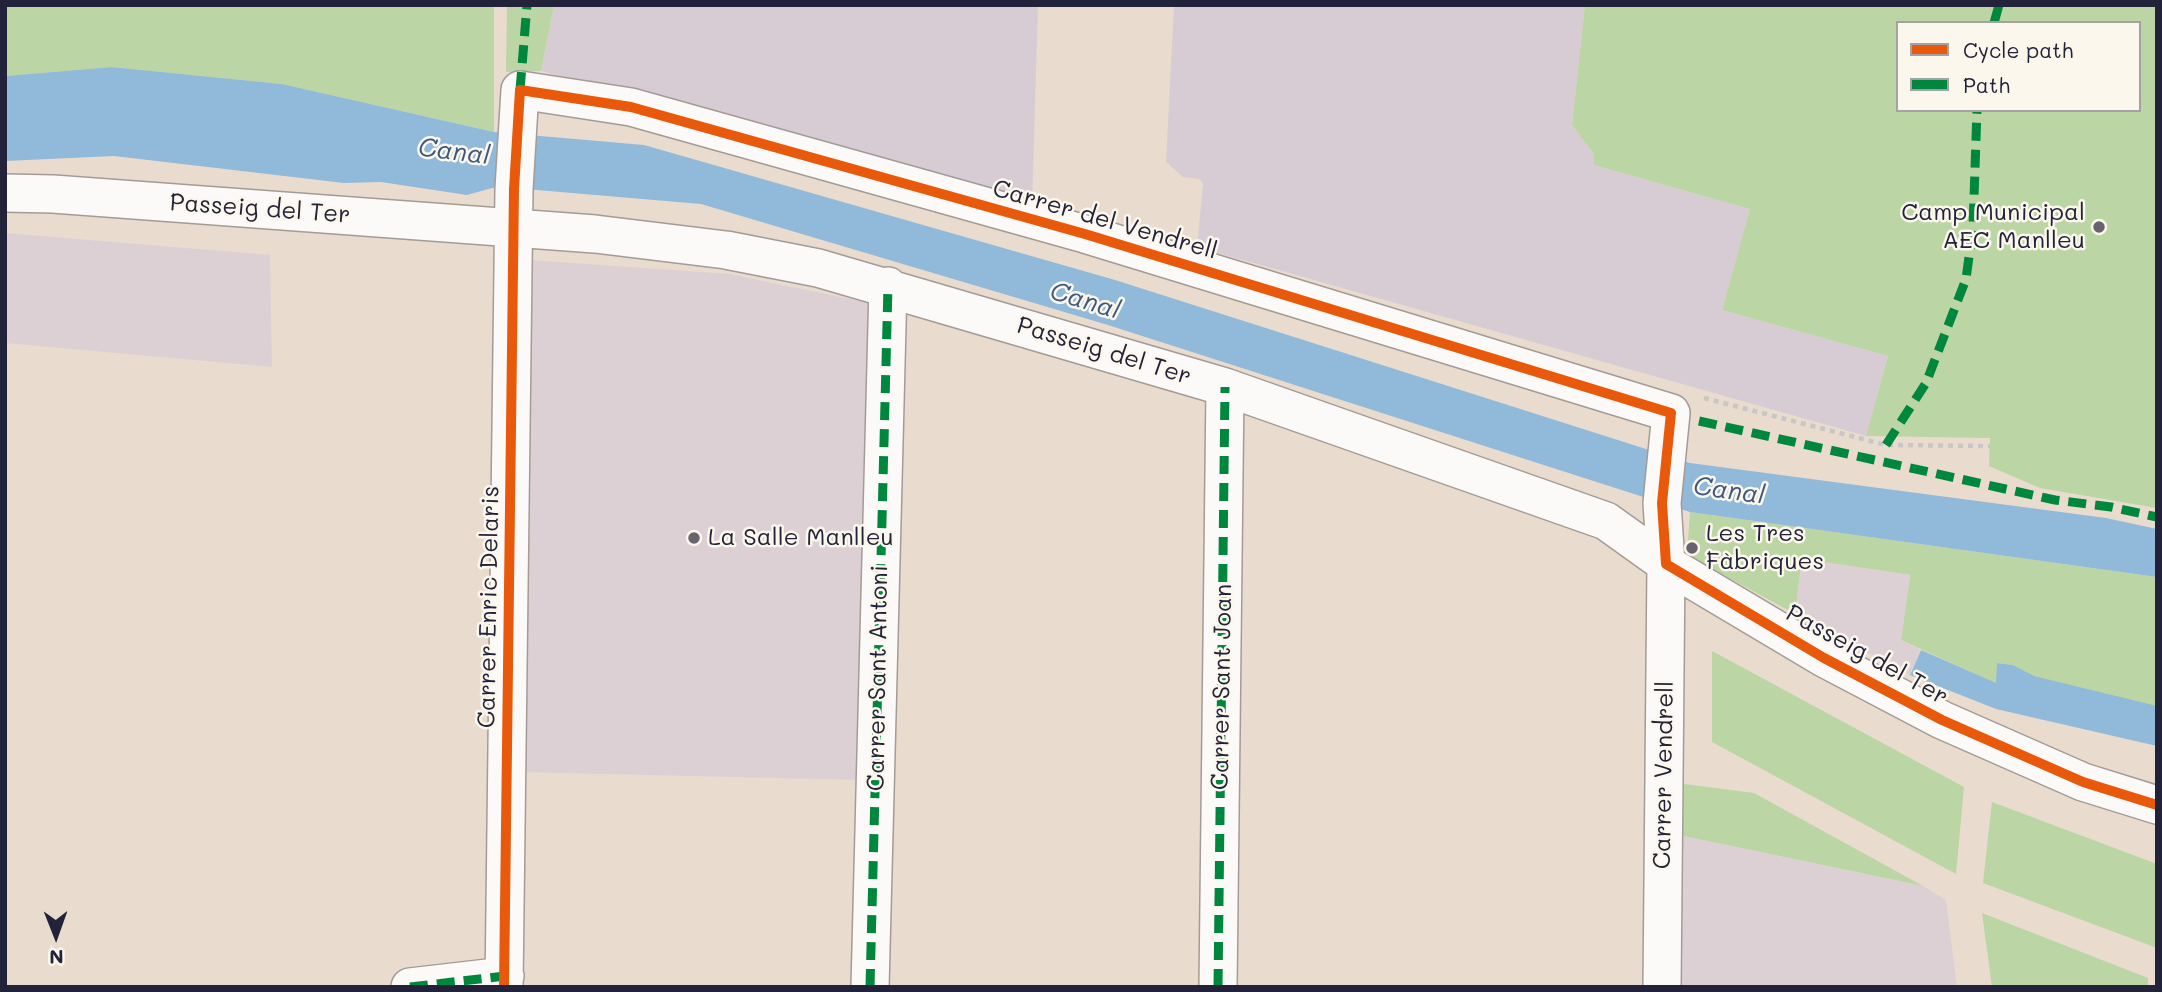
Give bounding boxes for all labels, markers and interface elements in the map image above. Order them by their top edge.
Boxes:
legend [1896,21,2141,112]
text: Cycle path [1963,36,2073,63]
text: Path [1963,71,2010,98]
water label: Canal [416,132,492,172]
street label: Carrer del Vendrell [989,174,1221,266]
street label: Passeig del Ter [169,188,351,230]
place label: Camp Municipal AEC Manlleu [1901,199,2085,255]
marker: Camp Municipal AEC Manlleu [2091,219,2107,235]
water label: Canal [1046,276,1124,326]
street label: Passeig del Ter [1013,311,1195,391]
water label: Canal [1691,471,1767,511]
street label: Carrer Enric Delaris [472,486,506,728]
place label: Les Tres Fàbriques [1706,520,1824,576]
place label: La Salle Manlleu [708,524,894,552]
marker: La Salle Manlleu [686,530,702,546]
marker: Les Tres Fàbriques [1684,540,1700,556]
street label: Carrer Sant Antoni [862,565,894,791]
street label: Carrer Sant Joan [1206,584,1238,790]
street label: Passeig del Ter [1781,599,1953,711]
street label: Carrer Vendrell [1648,681,1680,869]
north arrow [21,901,91,971]
text: N [49,945,64,970]

